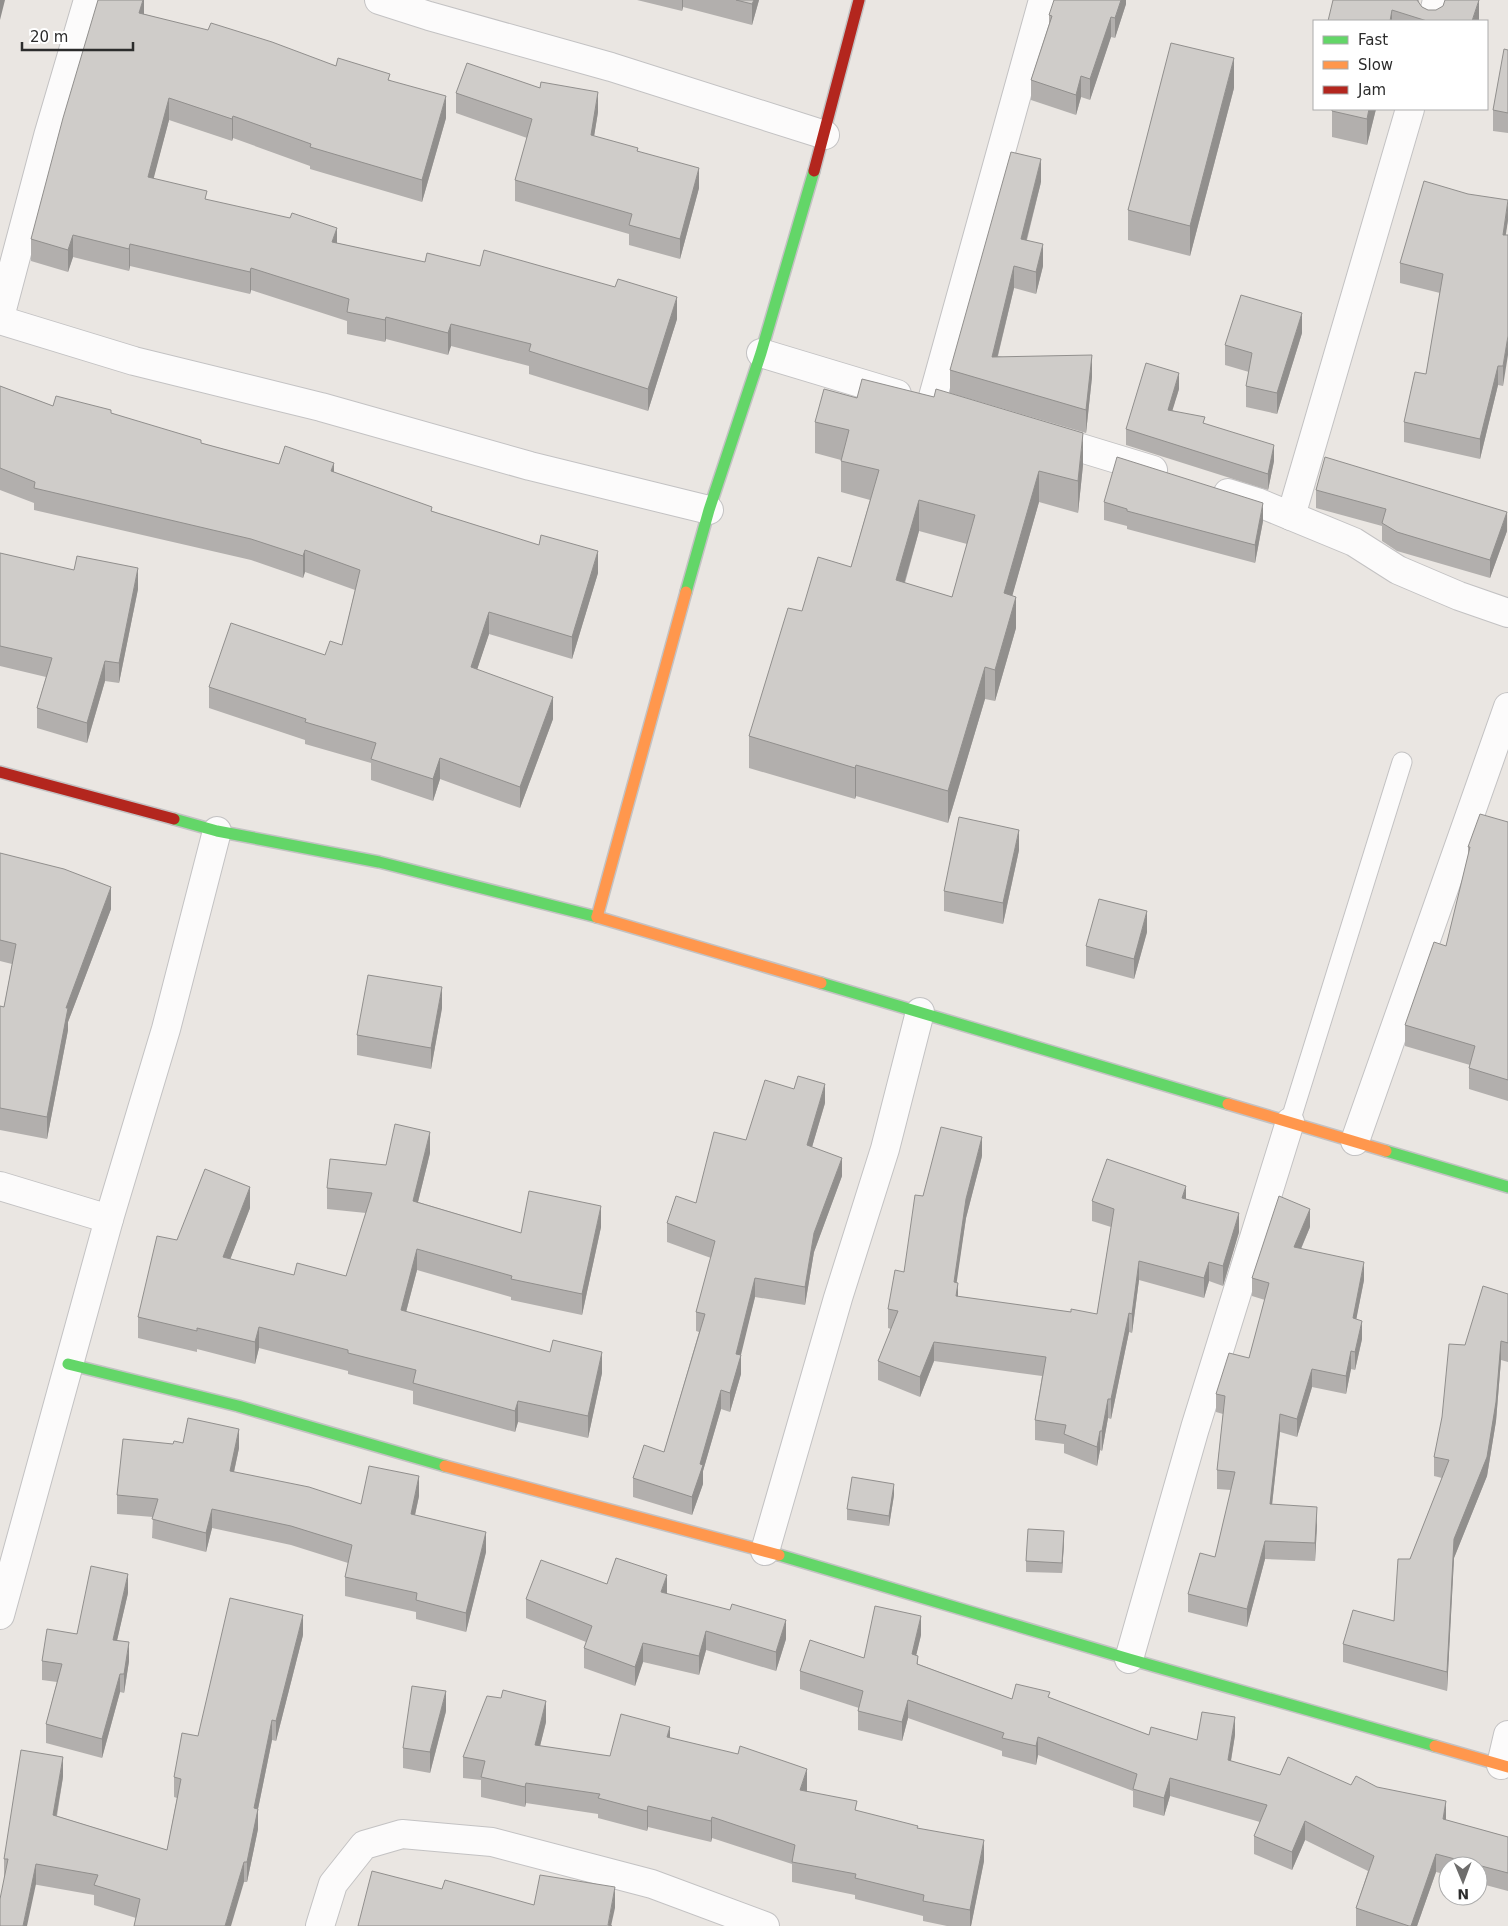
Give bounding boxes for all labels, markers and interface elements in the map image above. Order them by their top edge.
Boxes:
scale bar [22,20,134,52]
legend [1313,20,1488,110]
text: 20 m [30,28,68,46]
text: Fast [1358,31,1388,49]
text: Slow [1358,56,1393,74]
text: Jam [1357,81,1386,99]
north arrow [1438,1856,1488,1906]
text: N [1457,1886,1469,1902]

